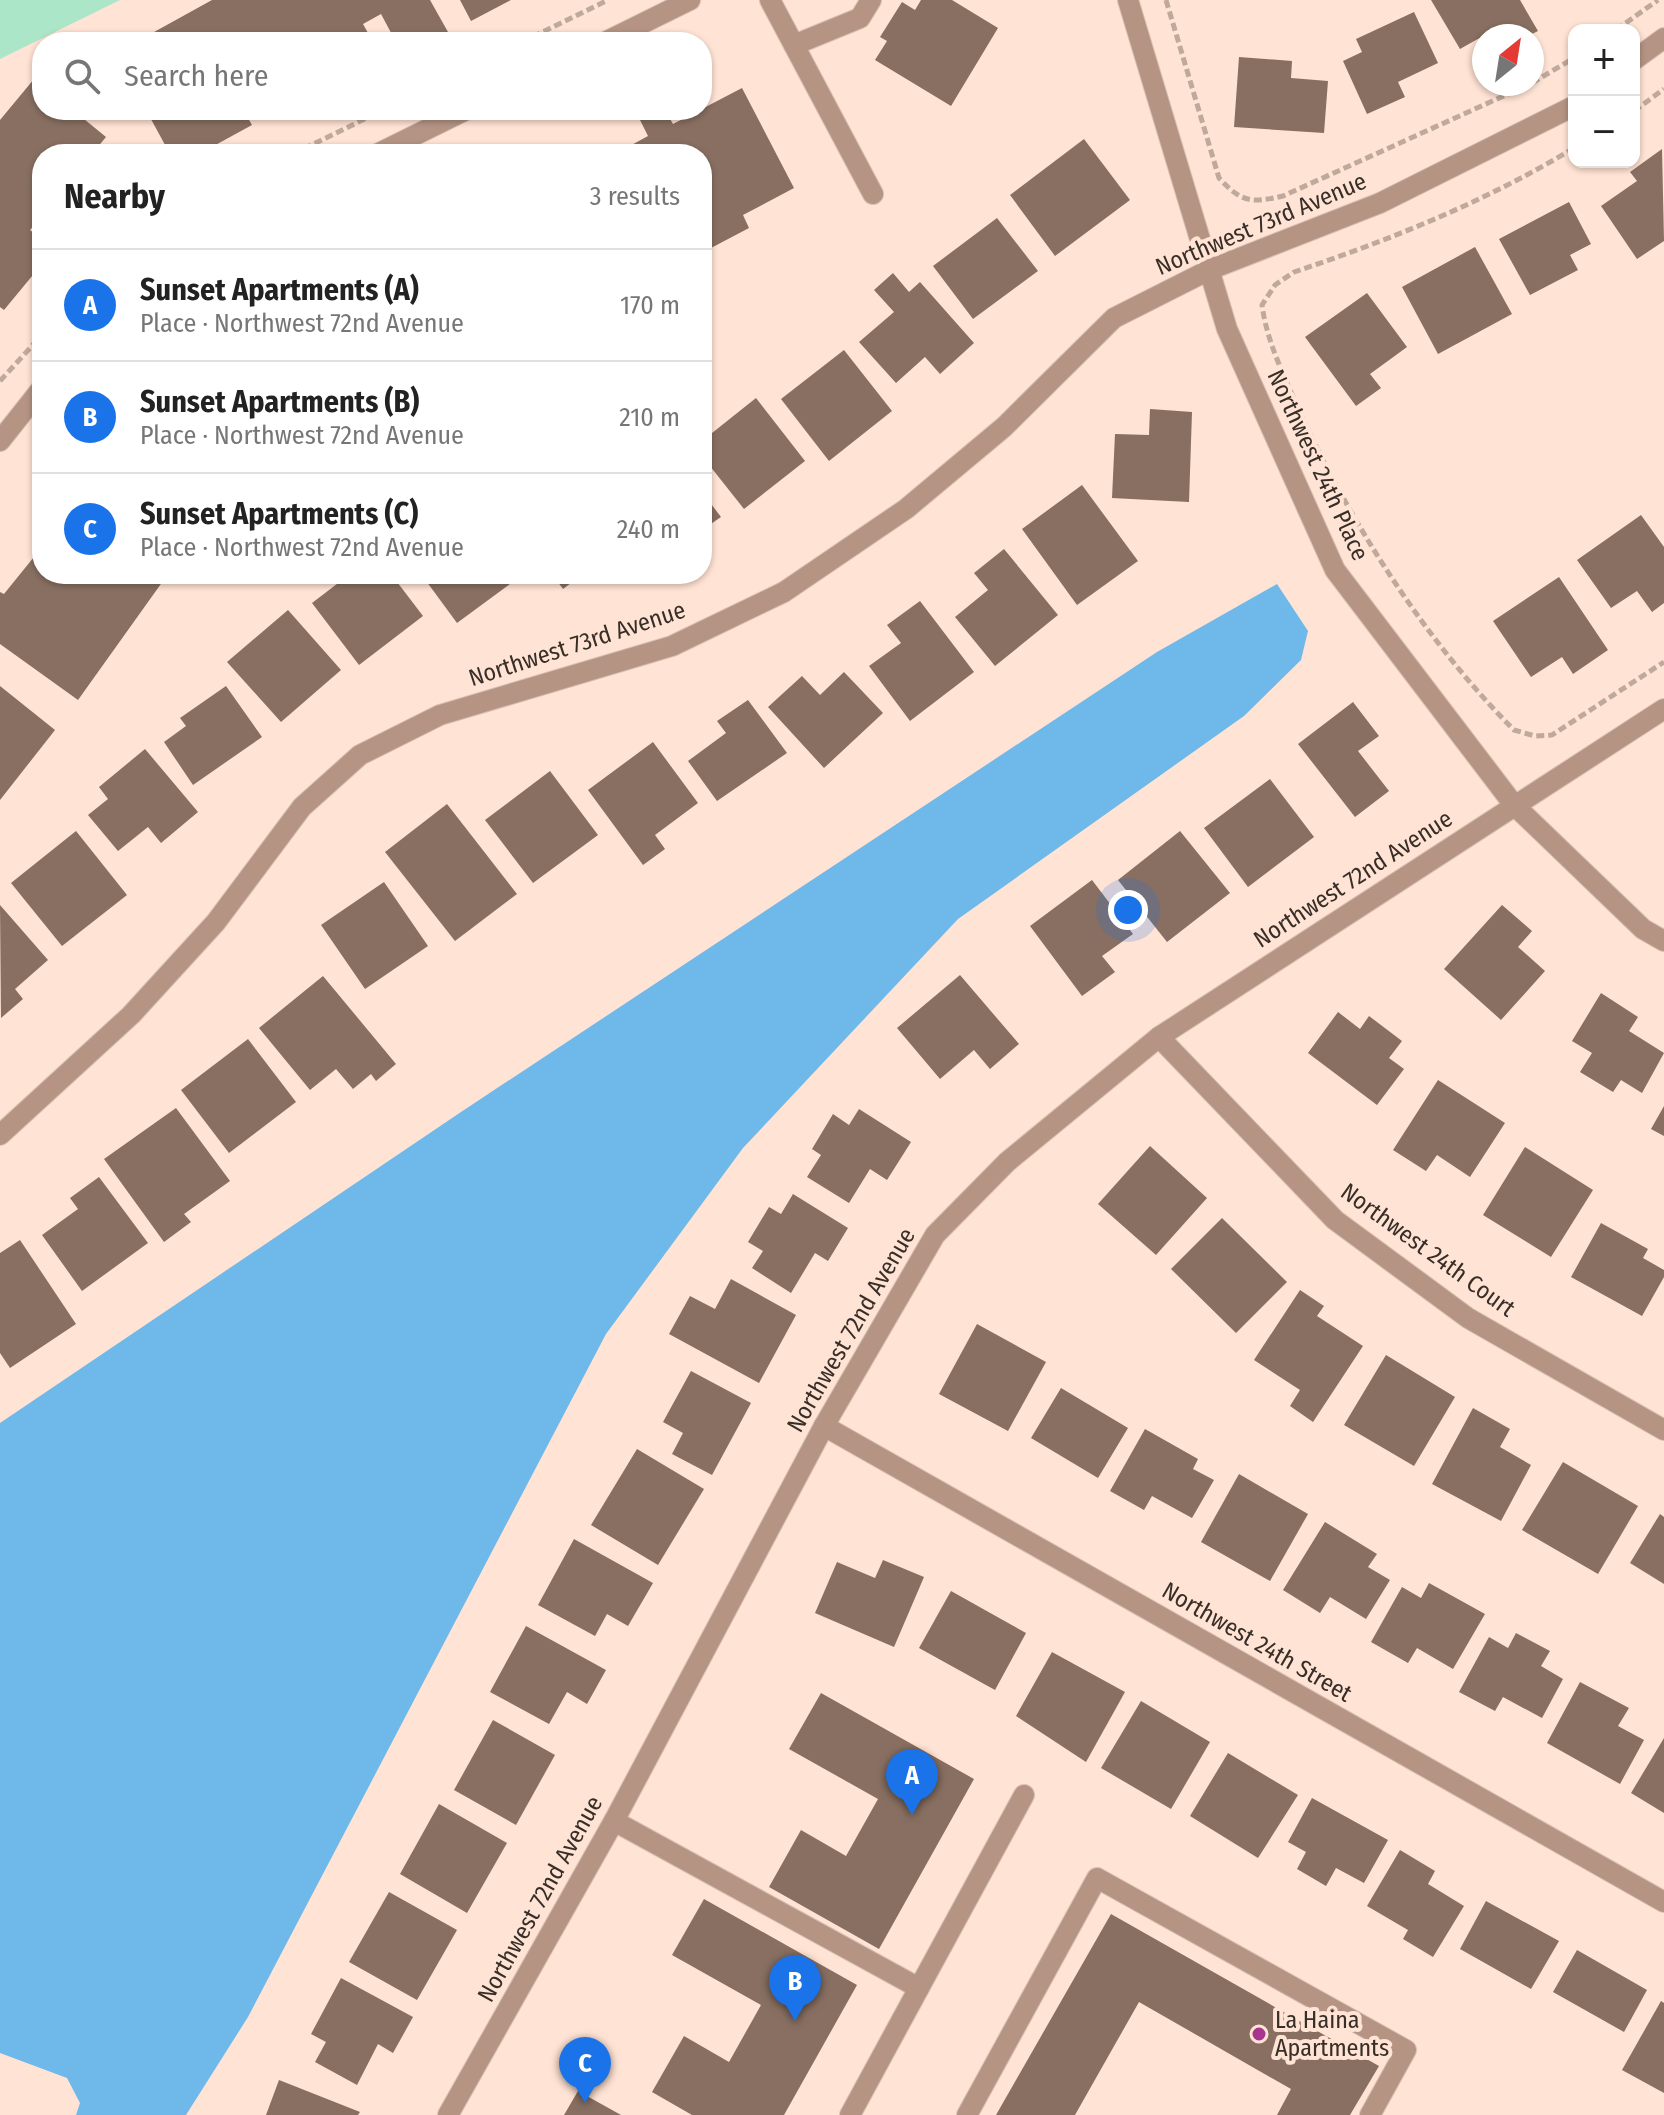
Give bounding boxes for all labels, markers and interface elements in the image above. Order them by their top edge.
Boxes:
north arrow [1472,24,1544,96]
map controls [1568,24,1640,168]
button: + [1568,24,1640,96]
search box [32,32,712,120]
icon: search [60,54,104,98]
text: Search here [124,58,269,94]
button: − [1568,96,1640,168]
street label: Northwest 73rd Avenue [1151,167,1371,281]
text: Nearby [64,176,165,217]
text: 3 results [590,181,680,212]
text: Sunset Apartments (A) [140,272,419,308]
text: A [83,290,97,321]
text: 170 m [620,290,680,321]
text: Place · Northwest 72nd Avenue [140,308,464,339]
street label: Northwest 24th Place [1262,365,1374,565]
text: Sunset Apartments (B) [140,384,419,420]
text: B [83,402,97,433]
text: 210 m [619,402,680,433]
text: Place · Northwest 72nd Avenue [140,420,464,451]
text: Sunset Apartments (C) [140,496,418,532]
text: C [83,514,97,545]
text: 240 m [617,514,680,545]
text: Place · Northwest 72nd Avenue [140,532,464,563]
street label: Northwest 73rd Avenue [465,596,689,692]
street label: Northwest 72nd Avenue [1249,804,1457,954]
your location [1108,890,1148,930]
street label: Northwest 24th Court [1335,1177,1521,1323]
street label: Northwest 72nd Avenue [781,1223,921,1437]
street label: Northwest 24th Street [1157,1576,1357,1708]
pin: A [886,1749,938,1815]
street label: Northwest 72nd Avenue [472,1791,608,2007]
pin: B [769,1955,821,2021]
place label: La Haina Apartments [1275,2006,1389,2062]
marker: La Haina Apartments [1250,2025,1268,2043]
pin: C [559,2037,611,2103]

